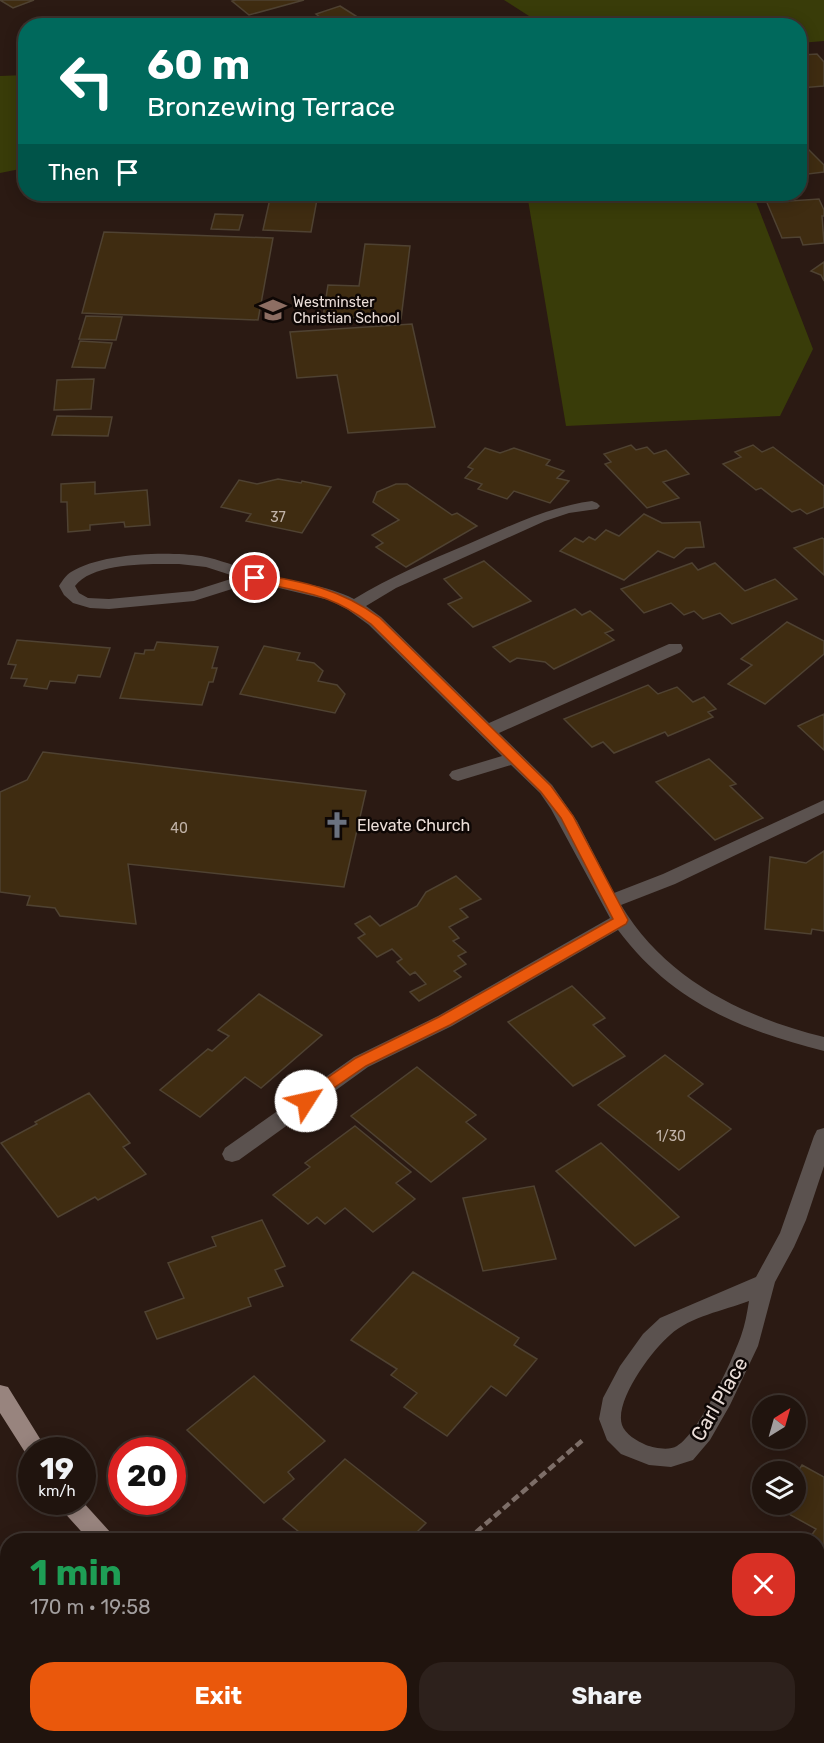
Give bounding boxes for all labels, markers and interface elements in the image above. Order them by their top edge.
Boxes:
text: 60 m [147,40,250,90]
icon: left [48,42,126,120]
text: Bronzewing Terrace [147,91,395,123]
icon: arrive [111,156,144,189]
text: Then [48,159,99,186]
place label: Westminster Christian School [293,294,400,327]
school or university icon: Westminster Christian School [258,295,288,325]
house number: 37 [270,509,286,526]
pin [229,552,280,603]
icon: arrive [238,561,271,594]
church icon: Elevate Church [322,810,352,840]
place label: Elevate Church [357,816,470,835]
house number: 40 [170,820,188,837]
position arrow [274,1069,338,1133]
house number: 1/30 [656,1128,686,1145]
street label: Carl Place [685,1353,753,1445]
north arrow [752,1395,806,1449]
map controls [752,1395,806,1515]
speed limit sign: 20 [108,1437,186,1515]
text: 19 [40,1451,74,1487]
button: layers [752,1461,806,1515]
text: km/h [38,1482,76,1500]
text: 1 min [30,1551,122,1594]
button: close [732,1553,795,1616]
text: 170 m · 19:58 [30,1595,151,1619]
button: Exit [30,1662,407,1731]
button: Share [419,1662,795,1731]

